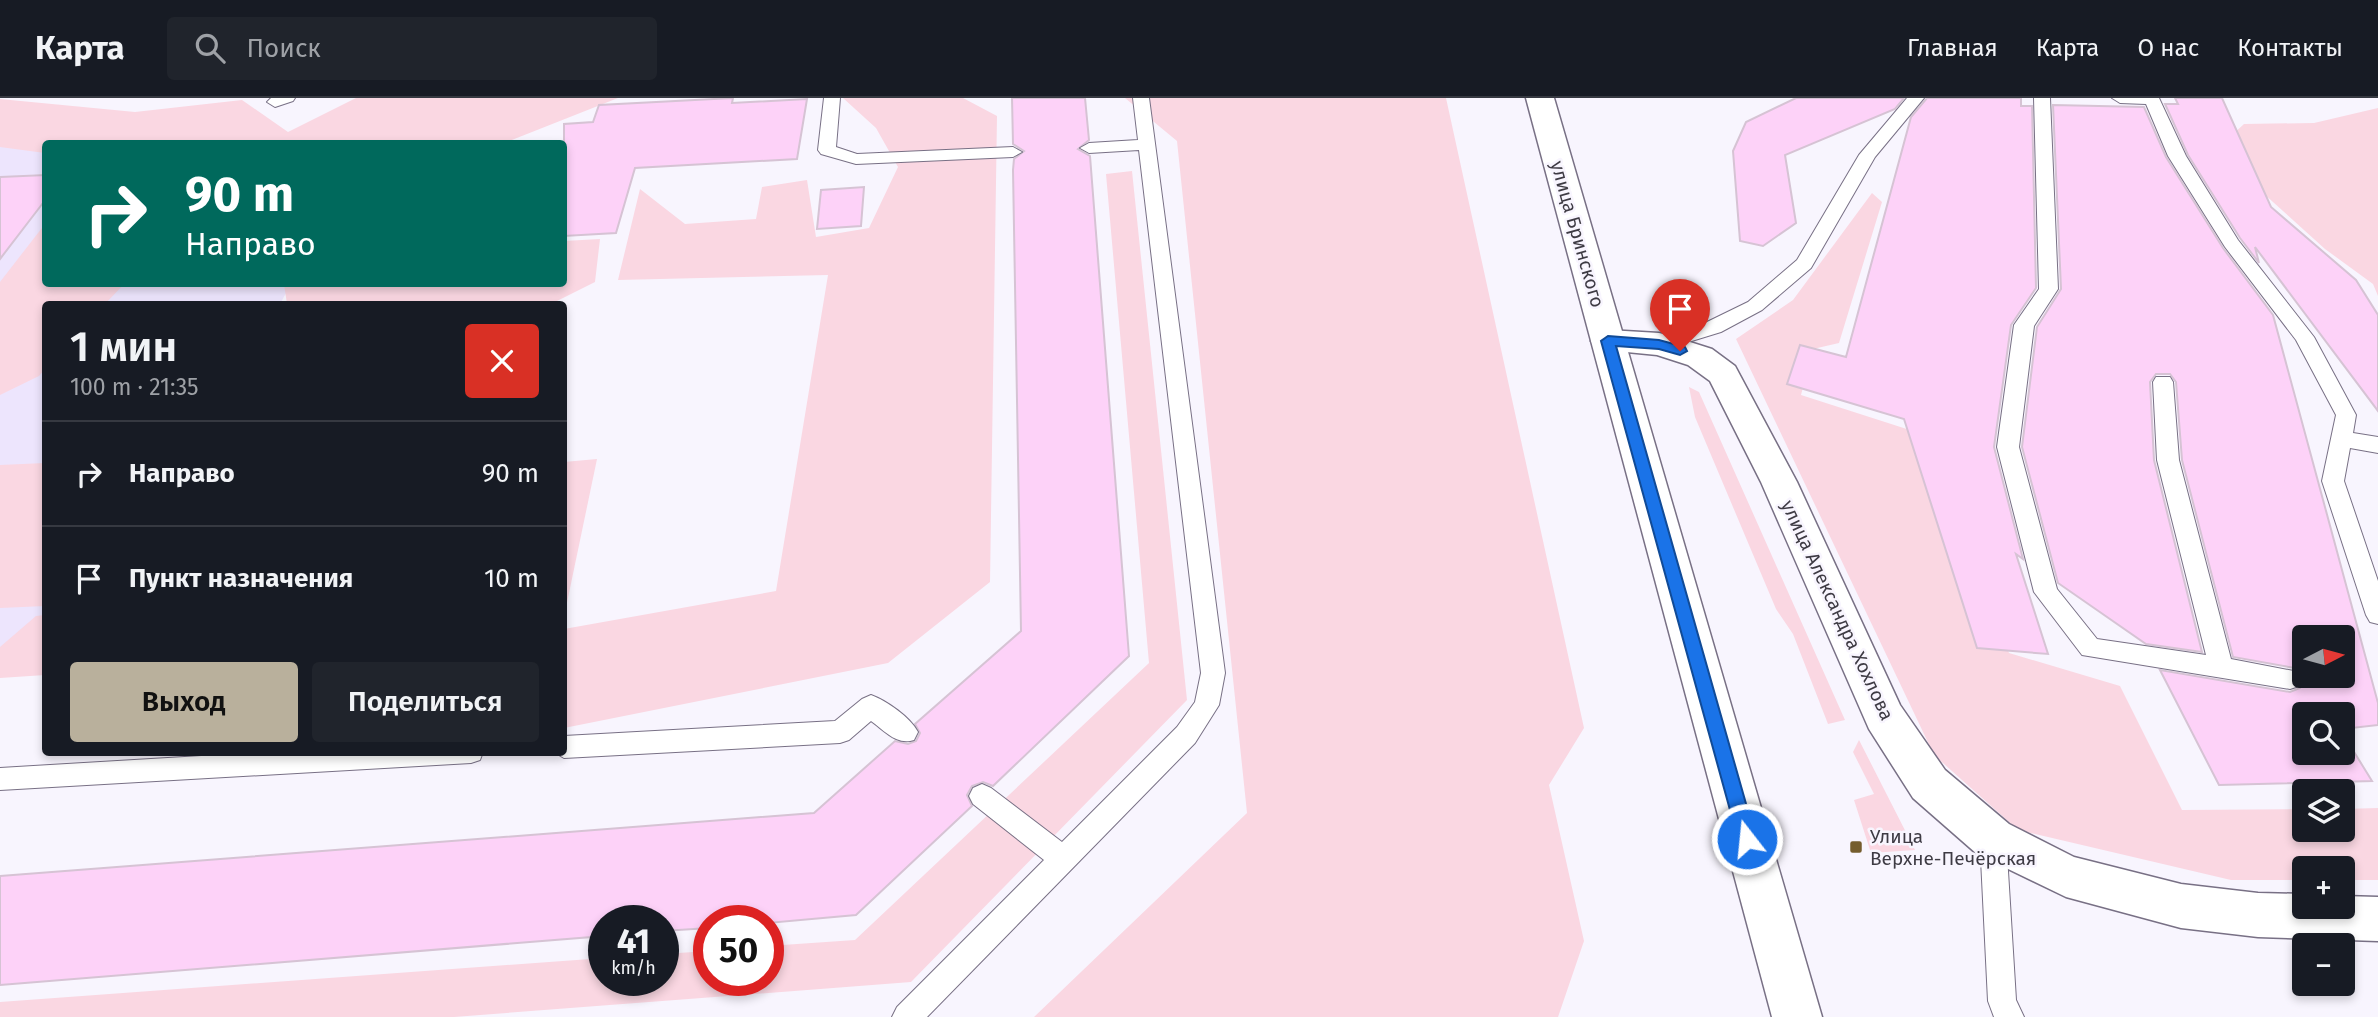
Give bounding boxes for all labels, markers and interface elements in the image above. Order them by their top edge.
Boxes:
search box [167,17,657,80]
text: Карта [35,28,125,68]
icon: search [191,29,229,67]
text: Поиск [247,33,321,64]
text: Главная [1907,34,1998,62]
text: Карта [2036,34,2099,62]
text: О нас [2137,34,2199,62]
text: Контакты [2237,34,2343,62]
street label: улица Бринского [1546,158,1609,310]
text: 90 m [185,165,294,224]
icon: right [70,168,161,259]
text: Направо [185,225,316,263]
pin [1650,279,1710,351]
icon: arrive [1661,290,1699,328]
text: 1 мин [70,322,177,372]
button: close [465,324,539,398]
text: 100 m · 21:35 [70,373,199,401]
icon: right [70,455,108,493]
text: Направо [129,458,235,489]
text: 90 m [482,458,539,489]
street label: улица Александра Хохлова [1776,496,1899,724]
icon: arrive [70,560,108,598]
text: Пункт назначения [129,563,353,594]
text: 10 m [484,563,539,594]
north arrow [2292,625,2356,688]
map controls [2292,625,2355,996]
button: Выход [70,662,298,742]
button: Поделиться [312,662,539,742]
button: search [2292,702,2355,765]
button: layers [2292,779,2355,842]
position arrow [1710,802,1784,876]
place label: Улица Верхне-Печёрская [1870,825,2036,870]
marker: Улица Верхне-Печёрская [1848,839,1864,855]
button: + [2292,856,2355,919]
speed limit sign: 50 [693,905,784,996]
text: 41 [617,920,650,962]
button: − [2292,933,2355,996]
text: km/h [611,957,656,979]

